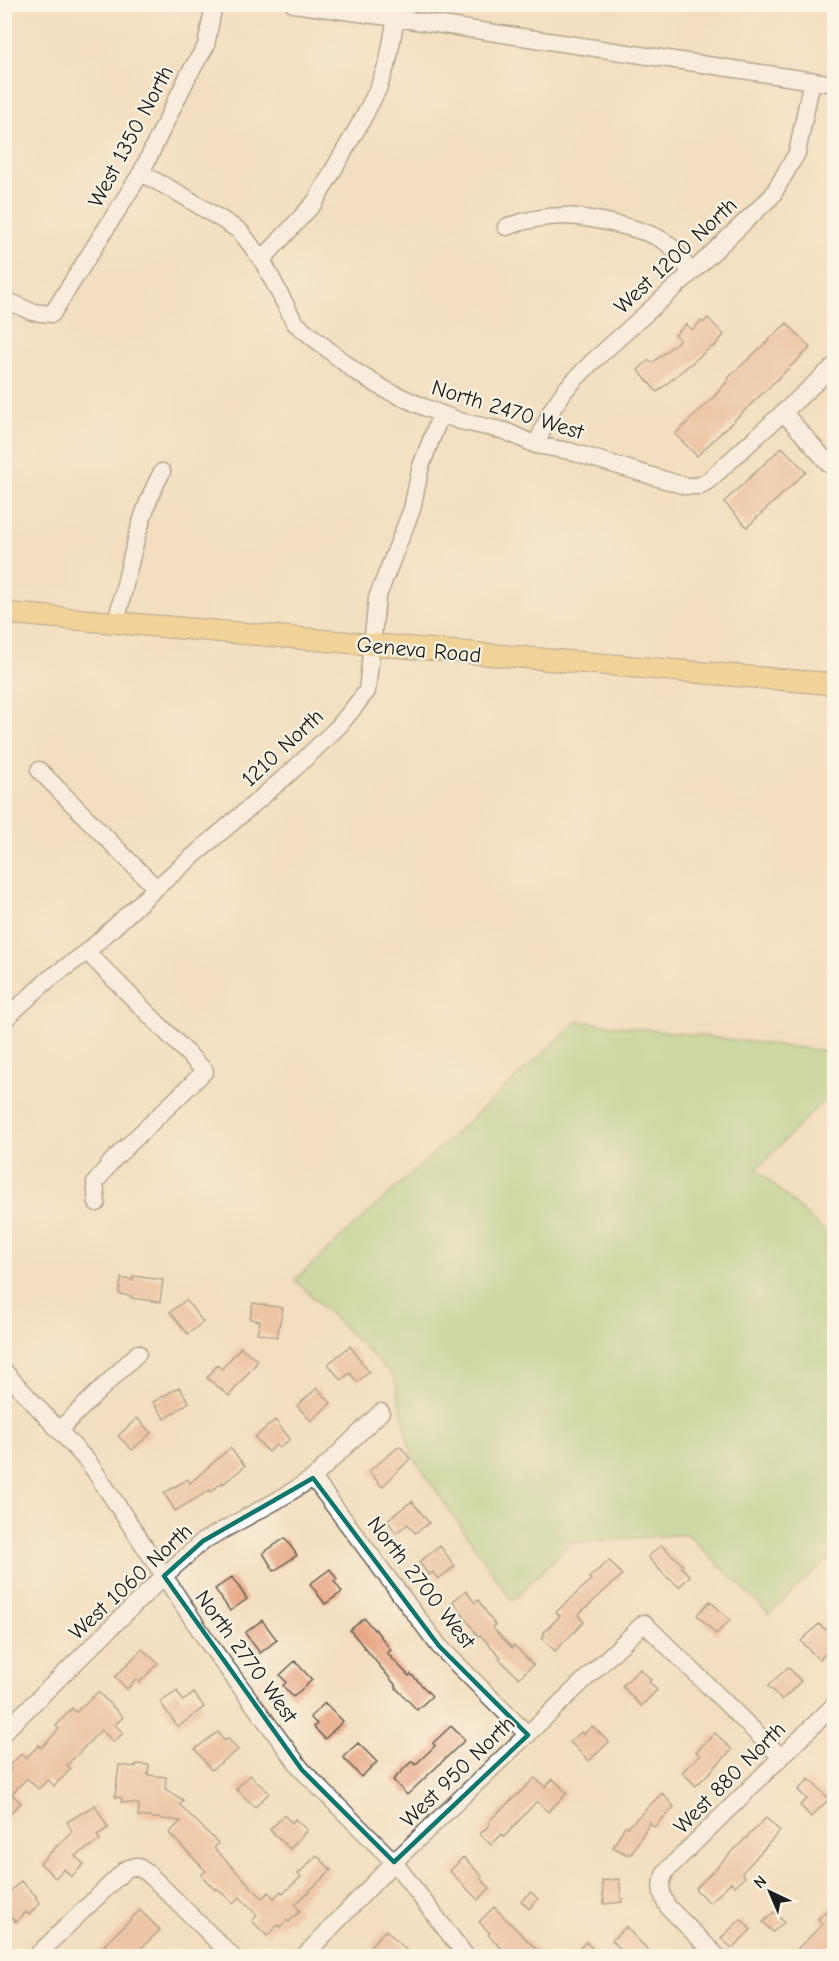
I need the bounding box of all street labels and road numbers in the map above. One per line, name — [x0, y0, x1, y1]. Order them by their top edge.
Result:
street label: West 1350 North — [83, 61, 179, 212]
street label: West 1200 North — [609, 192, 743, 319]
street label: North 2470 West — [429, 374, 587, 446]
street label: Geneva Road — [356, 632, 482, 668]
street label: 1210 North — [236, 703, 329, 792]
street label: North 2700 West — [362, 1511, 481, 1654]
street label: West 1060 North — [64, 1518, 198, 1645]
street label: North 2770 West — [189, 1585, 303, 1728]
street label: West 950 North — [395, 1711, 520, 1833]
street label: West 880 North — [668, 1716, 791, 1839]

